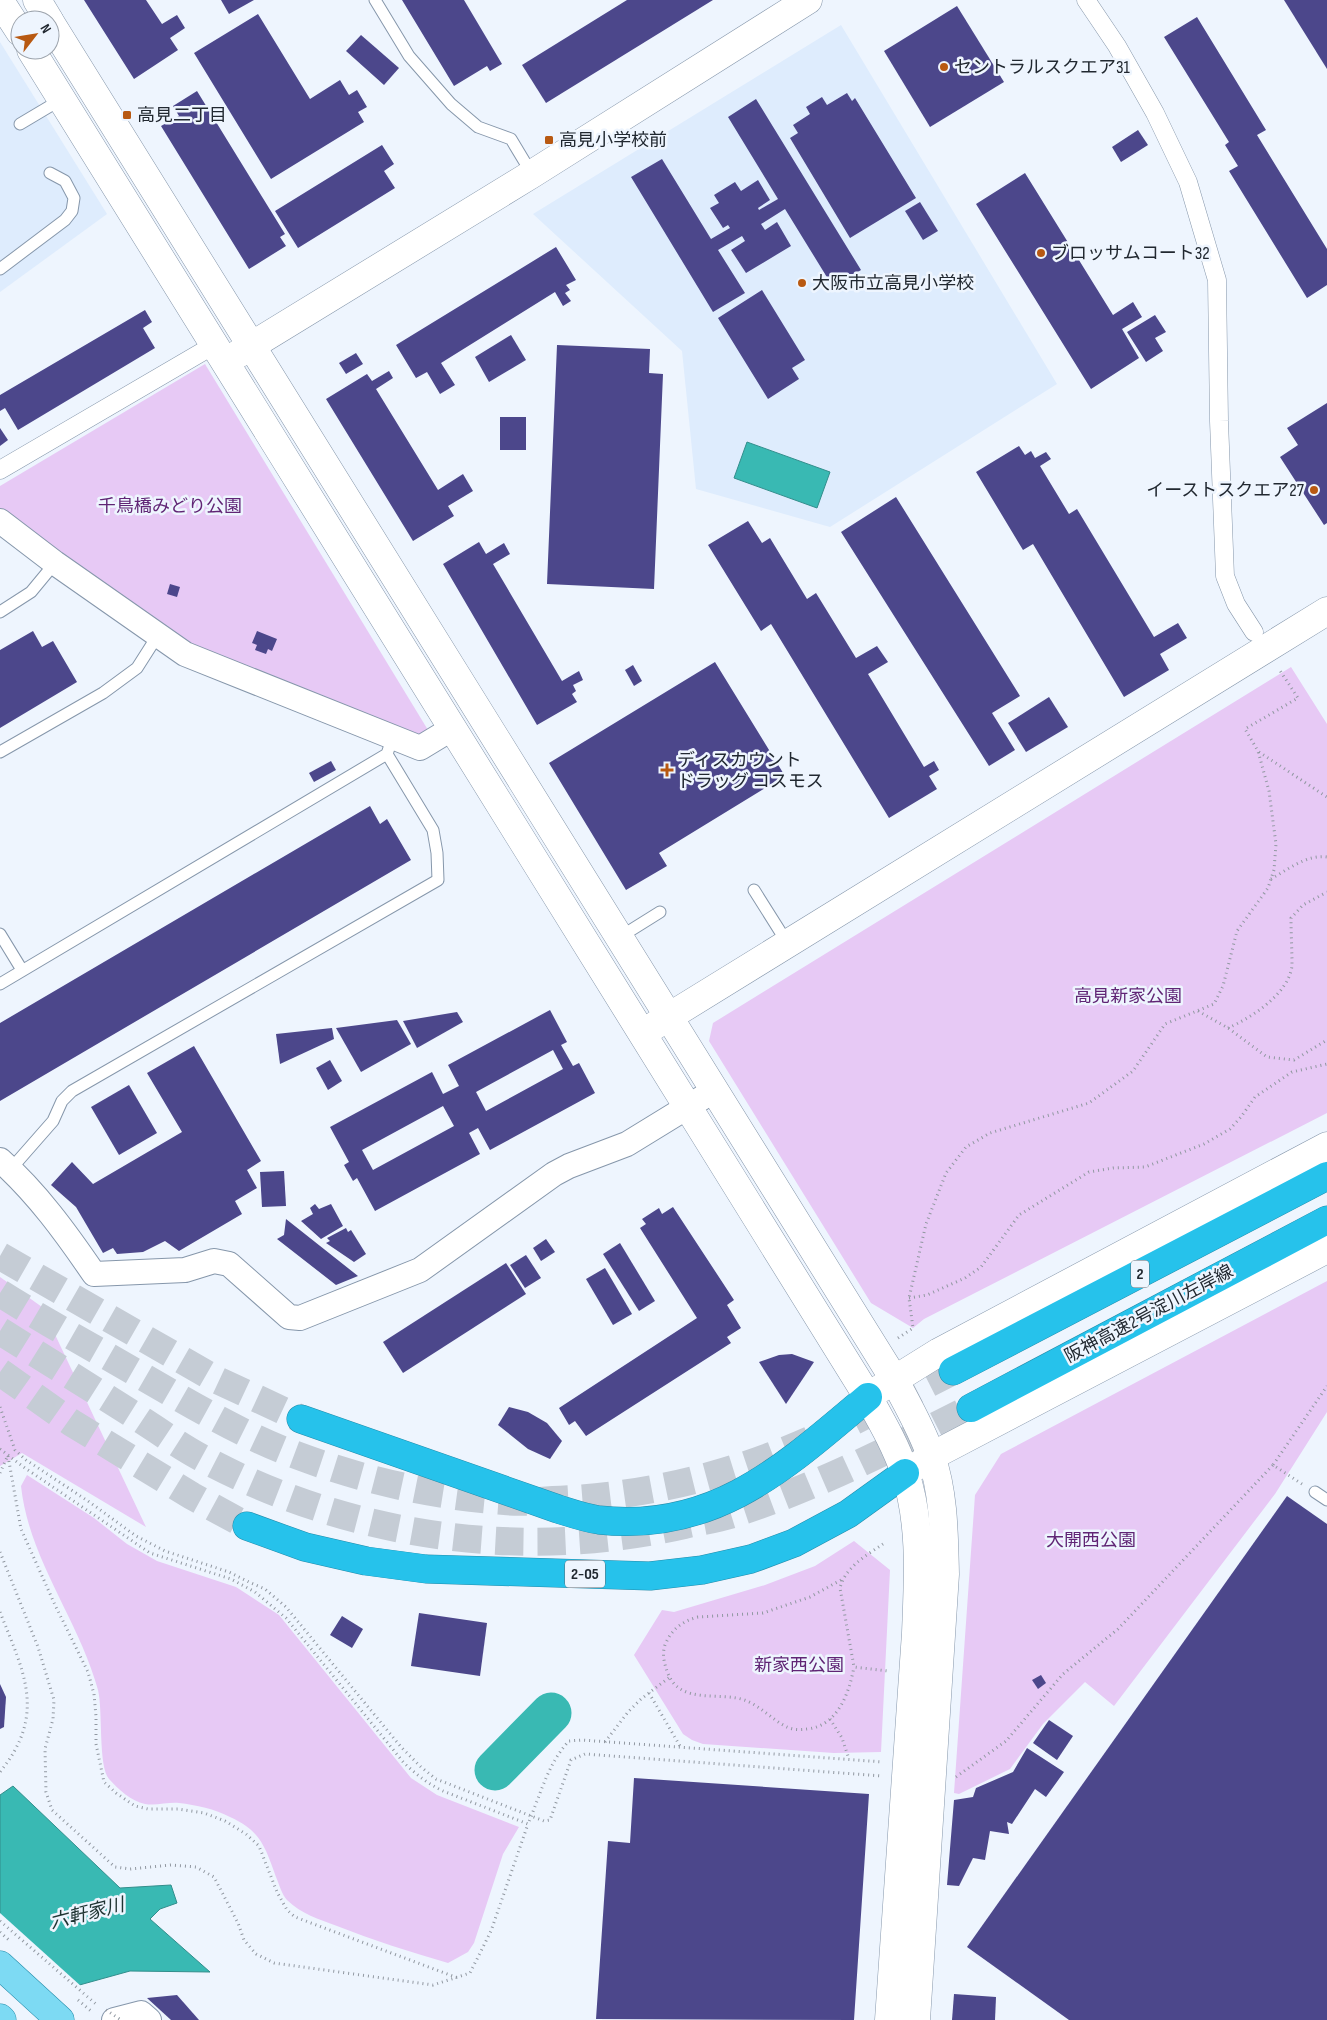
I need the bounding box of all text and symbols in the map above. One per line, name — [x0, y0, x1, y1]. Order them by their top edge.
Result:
north arrow — [10, 10, 60, 60]
text: N — [37, 21, 55, 36]
place label: セントラルスクエア31 — [954, 57, 1131, 78]
marker: セントラルスクエア31 — [938, 61, 950, 73]
place label: 高見二丁目 — [137, 105, 227, 126]
marker: 高見二丁目 — [121, 109, 133, 121]
place label: 高見小学校前 — [559, 130, 667, 151]
marker: 高見小学校前 — [543, 134, 555, 146]
place label: ブロッサムコート32 — [1051, 243, 1210, 264]
marker: ブロッサムコート32 — [1035, 247, 1047, 259]
place label: 大阪市立高見小学校 — [812, 273, 974, 294]
marker: 大阪市立高見小学校 — [796, 277, 808, 289]
place label: イーストスクエア27 — [1146, 480, 1305, 501]
marker: イーストスクエア27 — [1308, 484, 1320, 496]
park label: 千鳥橋みどり公園 — [98, 496, 242, 517]
place label: ディスカウント ドラッグ コスモス — [677, 750, 824, 792]
marker: ディスカウント ドラッグ コスモス — [661, 764, 673, 776]
park label: 高見新家公園 — [1074, 986, 1182, 1007]
road number: 2 — [1131, 1260, 1149, 1288]
street label: 阪神高速2号淀川左岸線 — [1061, 1261, 1237, 1367]
park label: 大開西公園 — [1046, 1530, 1136, 1551]
road number: 2-05 — [565, 1560, 605, 1588]
park label: 新家西公園 — [754, 1655, 844, 1676]
water label: 六軒家川 — [47, 1893, 129, 1934]

